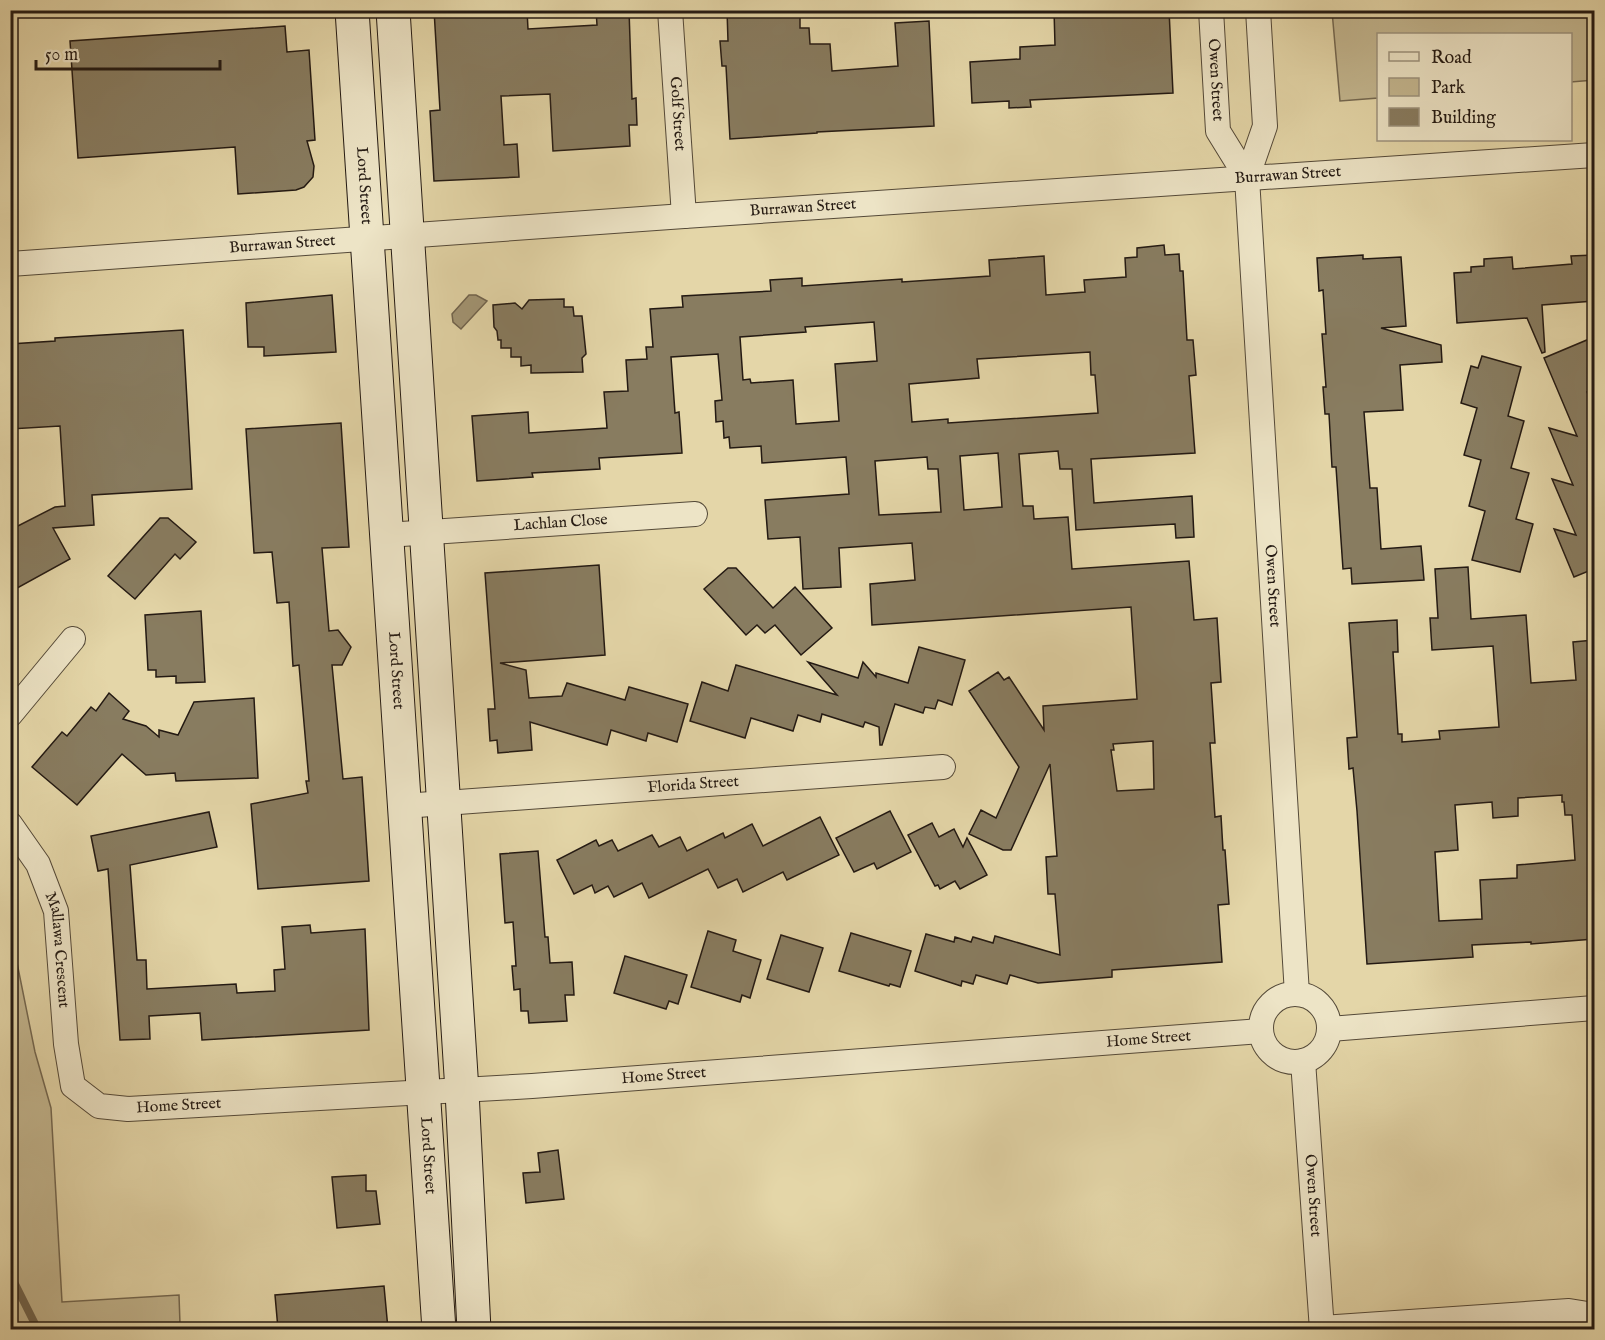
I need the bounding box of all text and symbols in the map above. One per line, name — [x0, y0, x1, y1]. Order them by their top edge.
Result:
scale bar — [36, 33, 220, 71]
legend — [1377, 33, 1572, 141]
street label: Owen Street — [1203, 38, 1227, 122]
text: 50 m — [45, 44, 78, 67]
text: Road — [1431, 47, 1472, 70]
street label: Golf Street — [665, 76, 690, 152]
text: Park — [1431, 77, 1466, 100]
text: Building — [1431, 107, 1496, 130]
street label: Lord Street — [351, 146, 376, 226]
street label: Burrawan Street — [1234, 162, 1342, 189]
street label: Burrawan Street — [749, 194, 857, 222]
street label: Burrawan Street — [228, 231, 337, 258]
street label: Lachlan Close — [513, 510, 608, 536]
street label: Owen Street — [1259, 544, 1285, 628]
street label: Lord Street — [383, 631, 408, 711]
street label: Florida Street — [647, 772, 740, 798]
street label: Mallawa Crescent — [40, 889, 73, 1009]
street label: Home Street — [1105, 1026, 1192, 1053]
street label: Home Street — [621, 1063, 708, 1089]
street label: Home Street — [136, 1094, 222, 1119]
street label: Lord Street — [415, 1116, 440, 1195]
street label: Owen Street — [1300, 1154, 1325, 1238]

